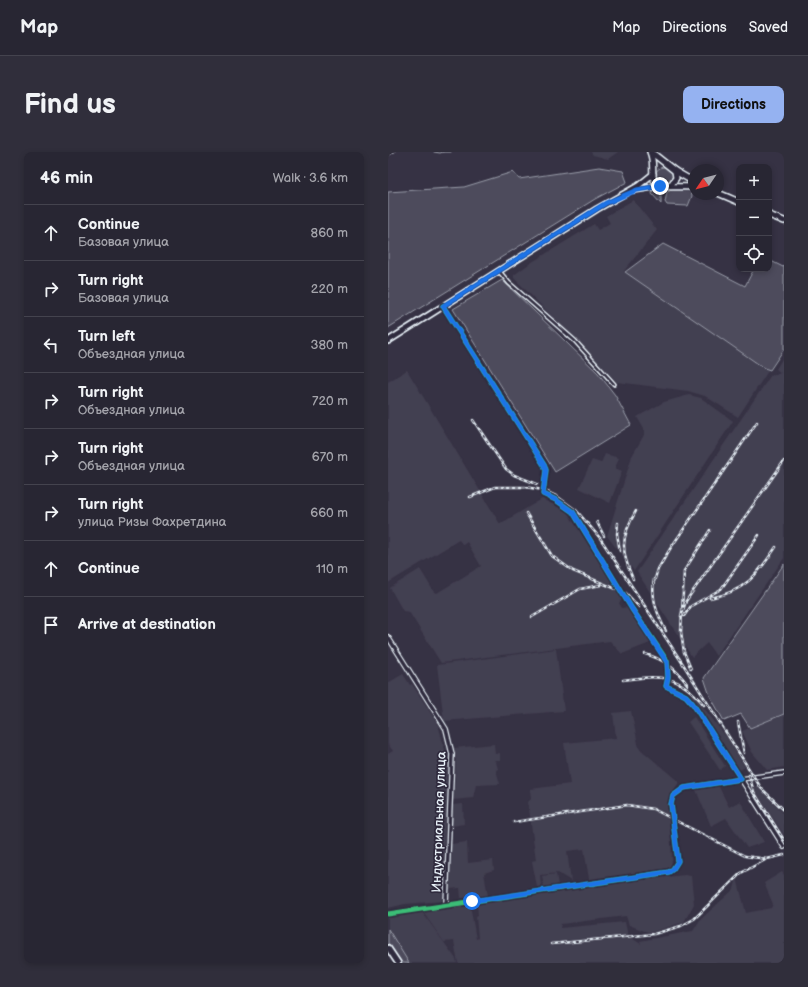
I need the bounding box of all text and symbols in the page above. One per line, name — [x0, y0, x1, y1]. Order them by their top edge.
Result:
text: Map — [20, 16, 58, 39]
text: Map — [612, 19, 640, 36]
text: Directions — [662, 19, 727, 36]
text: Saved — [749, 19, 788, 36]
button: Directions — [683, 86, 784, 123]
text: Find us — [24, 88, 116, 121]
north arrow — [688, 164, 724, 200]
map controls — [736, 164, 772, 272]
button: + — [736, 164, 772, 200]
text: 46 min — [40, 168, 93, 188]
text: Walk · 3.6 km — [273, 170, 348, 186]
route end — [651, 177, 669, 195]
button: − — [736, 200, 772, 236]
text: Continue — [78, 215, 140, 234]
icon: ahead — [40, 222, 62, 244]
text: 860 m — [311, 225, 348, 241]
text: Базовая улица — [78, 234, 169, 250]
button: locate — [736, 236, 772, 272]
text: Turn right — [78, 271, 143, 290]
icon: right — [40, 278, 62, 300]
text: 220 m — [311, 281, 348, 297]
text: Базовая улица — [78, 290, 169, 306]
text: Turn left — [78, 327, 135, 346]
icon: left — [40, 334, 62, 356]
text: 380 m — [311, 337, 348, 353]
text: Объездная улица — [78, 346, 185, 362]
text: Turn right — [78, 383, 143, 402]
icon: right — [40, 390, 62, 412]
text: 720 m — [312, 393, 348, 409]
text: Объездная улица — [78, 402, 185, 418]
text: Turn right — [78, 439, 143, 458]
icon: right — [40, 446, 62, 468]
text: 670 m — [312, 449, 348, 465]
text: Объездная улица — [78, 458, 185, 474]
text: Turn right — [78, 495, 143, 514]
icon: right — [40, 502, 62, 524]
text: 660 m — [310, 505, 348, 521]
text: улица Ризы Фахретдина — [78, 514, 227, 530]
icon: ahead — [40, 558, 62, 580]
text: Continue — [78, 559, 140, 578]
text: 110 m — [316, 561, 348, 577]
icon: arrive — [40, 614, 62, 636]
text: Arrive at destination — [78, 615, 216, 634]
street label: Индустриальная улица — [429, 751, 449, 893]
route start — [463, 892, 481, 910]

